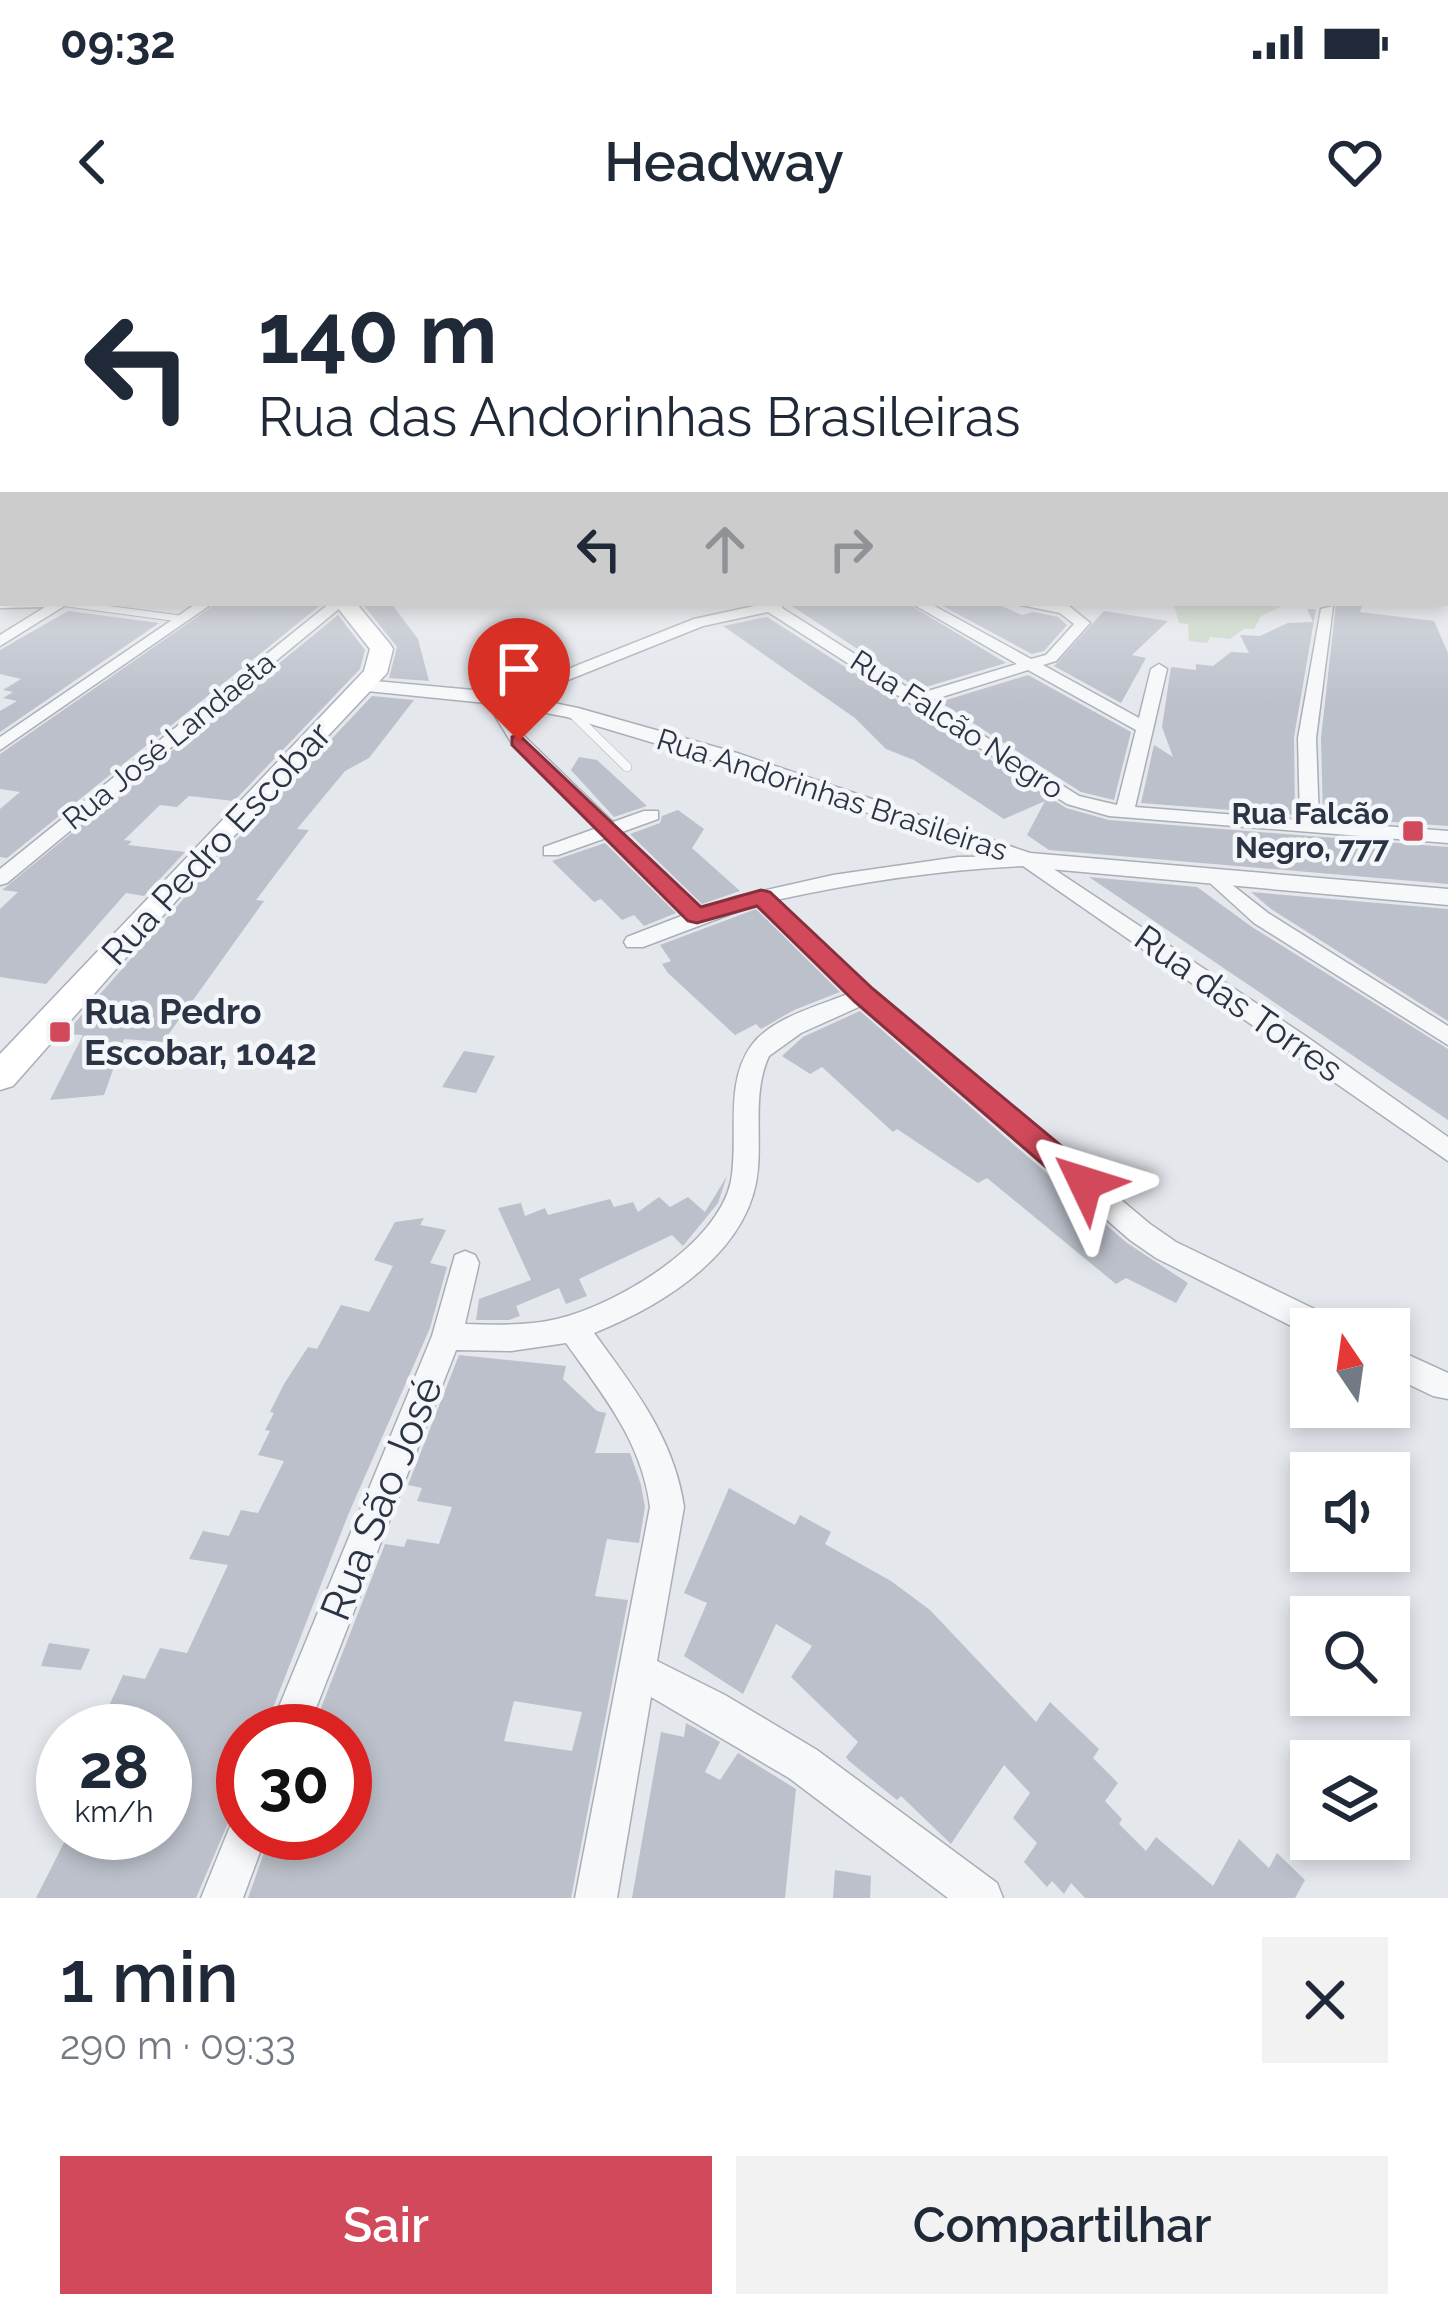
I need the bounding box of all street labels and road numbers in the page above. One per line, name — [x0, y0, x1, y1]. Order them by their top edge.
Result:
street label: Rua Falcão Negro — [844, 643, 1070, 806]
street label: Rua José Landaeta — [56, 644, 282, 837]
street label: Rua Pedro Escobar — [93, 713, 339, 973]
street label: Rua Andorinhas Brasileiras — [652, 721, 1012, 868]
street label: Rua das Torres — [1127, 916, 1351, 1090]
street label: Rua São José — [310, 1369, 453, 1627]

